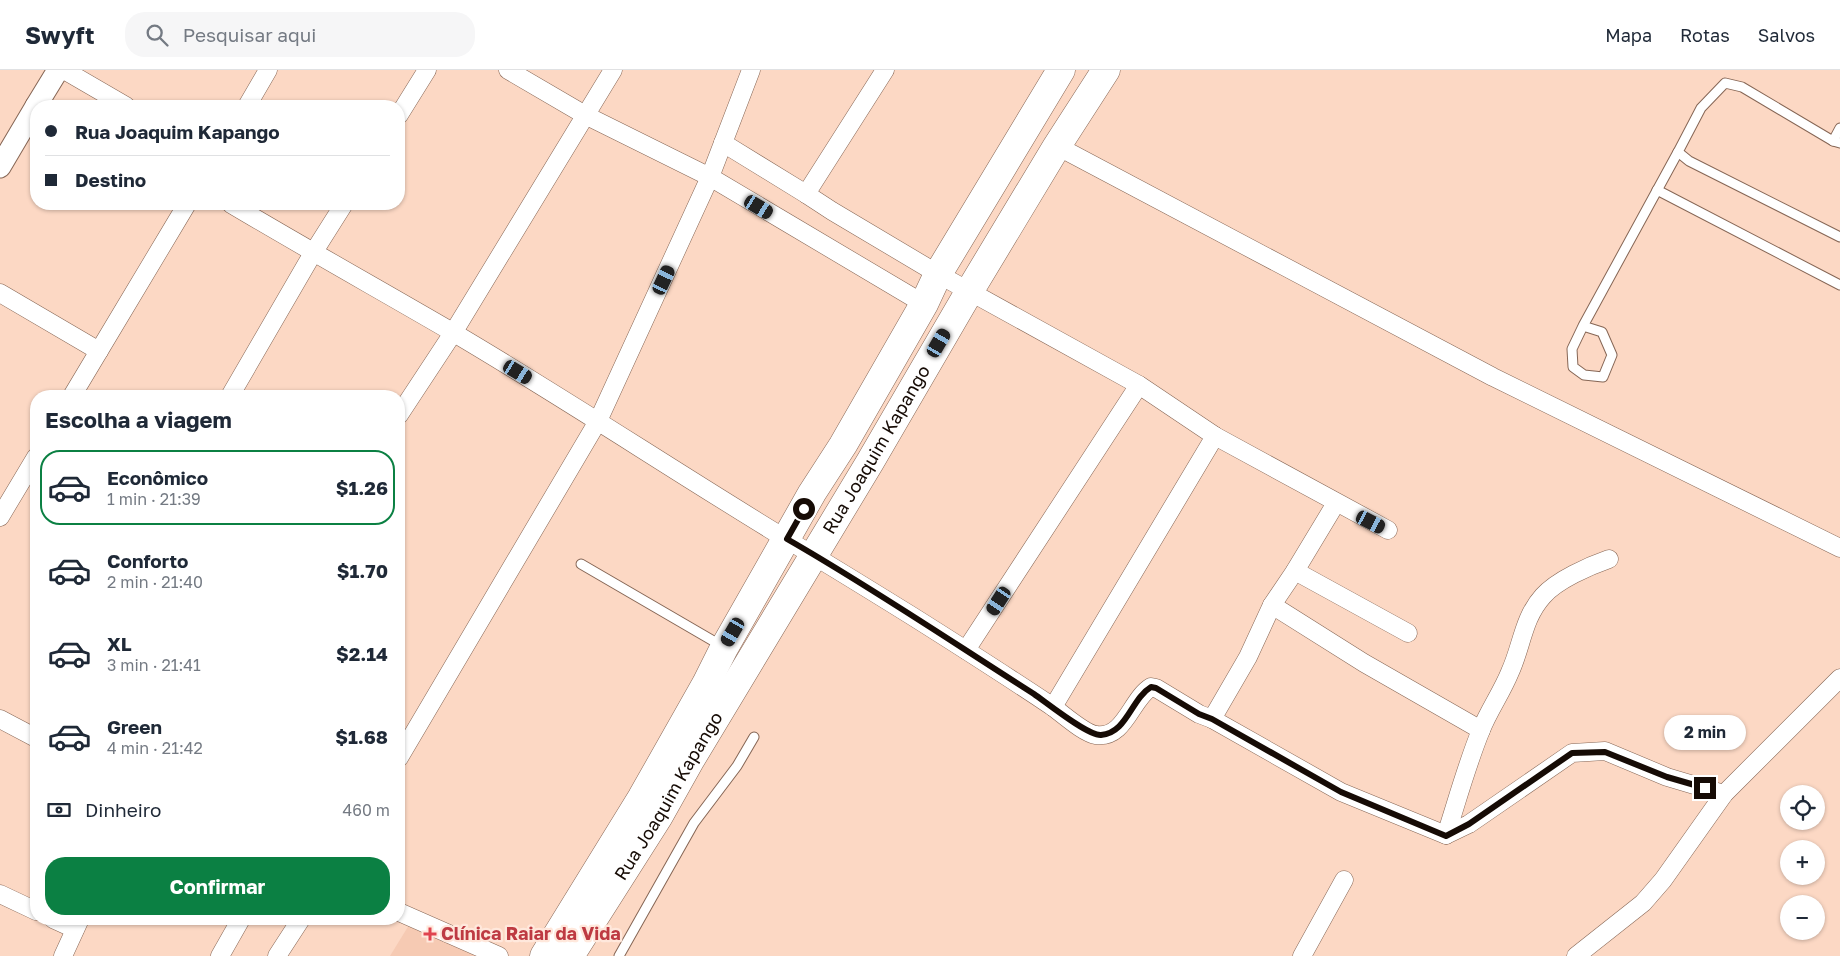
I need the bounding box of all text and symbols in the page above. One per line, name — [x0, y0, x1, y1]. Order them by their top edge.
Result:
search box — [125, 12, 475, 57]
text: Swyft — [25, 20, 95, 49]
icon: search — [143, 21, 171, 49]
text: Pesquisar aqui — [183, 23, 316, 46]
text: Mapa — [1605, 24, 1652, 46]
text: Rotas — [1680, 24, 1730, 46]
text: Salvos — [1758, 24, 1815, 46]
text: Rua Joaquim Kapango — [75, 120, 280, 143]
text: Destino — [75, 168, 146, 191]
car — [742, 193, 775, 221]
car — [650, 263, 677, 297]
car — [925, 326, 952, 360]
car — [501, 358, 534, 386]
street label: Rua Joaquim Kapango — [817, 361, 934, 538]
text: Escolha a viagem — [45, 406, 232, 433]
icon: car — [47, 465, 92, 510]
text: Econômico — [107, 466, 208, 489]
text: $1.26 — [336, 476, 388, 499]
text: 1 min · 21:39 — [107, 489, 201, 509]
route start — [793, 498, 815, 520]
car — [1354, 509, 1387, 535]
icon: car — [47, 548, 92, 593]
text: Conforto — [107, 549, 188, 572]
text: $1.70 — [337, 559, 388, 582]
text: 2 min · 21:40 — [107, 572, 203, 592]
car — [984, 584, 1013, 618]
car — [719, 615, 746, 649]
icon: car — [47, 631, 92, 676]
text: XL — [107, 632, 132, 655]
text: $2.14 — [336, 642, 388, 665]
text: 3 min · 21:41 — [107, 655, 201, 675]
street label: Rua Joaquim Kapango — [609, 708, 727, 884]
icon: car — [47, 714, 92, 759]
text: Green — [107, 715, 162, 738]
callout: 2 min — [1664, 716, 1746, 750]
text: 2 min — [1684, 722, 1726, 742]
text: $1.68 — [335, 725, 388, 748]
text: 4 min · 21:42 — [107, 738, 203, 758]
route end — [1694, 777, 1716, 799]
map controls — [1780, 785, 1825, 940]
button: locate — [1780, 785, 1825, 830]
icon: cash — [45, 796, 73, 824]
text: Dinheiro — [85, 798, 162, 821]
text: 460 m — [342, 800, 390, 820]
button: + — [1780, 840, 1825, 885]
button: Confirmar — [45, 857, 390, 915]
button: − — [1780, 895, 1825, 940]
place label: Clínica Raiar da Vida — [441, 922, 621, 944]
marker: Clínica Raiar da Vida — [423, 927, 437, 941]

